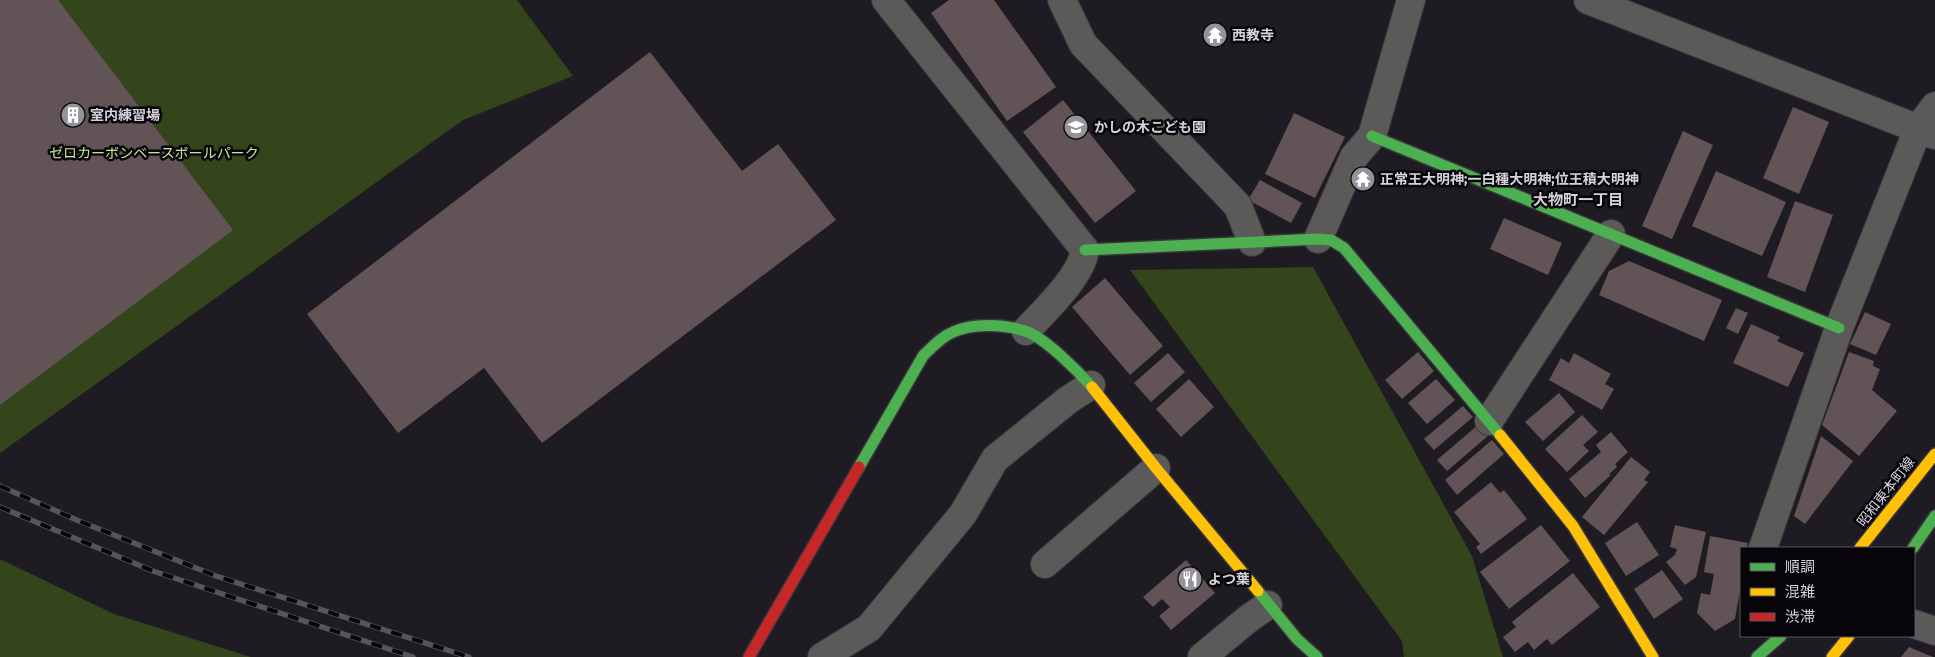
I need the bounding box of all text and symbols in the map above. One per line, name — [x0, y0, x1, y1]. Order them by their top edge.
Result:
temple icon: 西教寺 — [1202, 22, 1228, 48]
place label: 西教寺 — [1232, 27, 1274, 44]
building icon: 室内練習場 — [60, 102, 86, 128]
place label: 室内練習場 — [90, 107, 160, 124]
school or university icon: かしの木こども園 — [1063, 114, 1089, 140]
place label: かしの木こども園 — [1094, 119, 1206, 136]
park label: ゼロカーボンベースボールパーク — [49, 145, 259, 162]
temple icon: 正常王大明神;一白種大明神;位王積大明神 — [1350, 166, 1376, 192]
place label: 正常王大明神;一白種大明神;位王積大明神 — [1380, 171, 1639, 188]
district label: 大物町一丁目 — [1533, 191, 1623, 209]
street label: 昭和東本町線 — [1853, 454, 1919, 530]
legend — [1740, 547, 1915, 637]
text: 順調 — [1785, 558, 1815, 576]
restaurant icon: よつ葉 — [1177, 566, 1203, 592]
place label: よつ葉 — [1208, 571, 1250, 588]
text: 混雑 — [1785, 583, 1815, 601]
text: 渋滞 — [1785, 608, 1815, 626]

